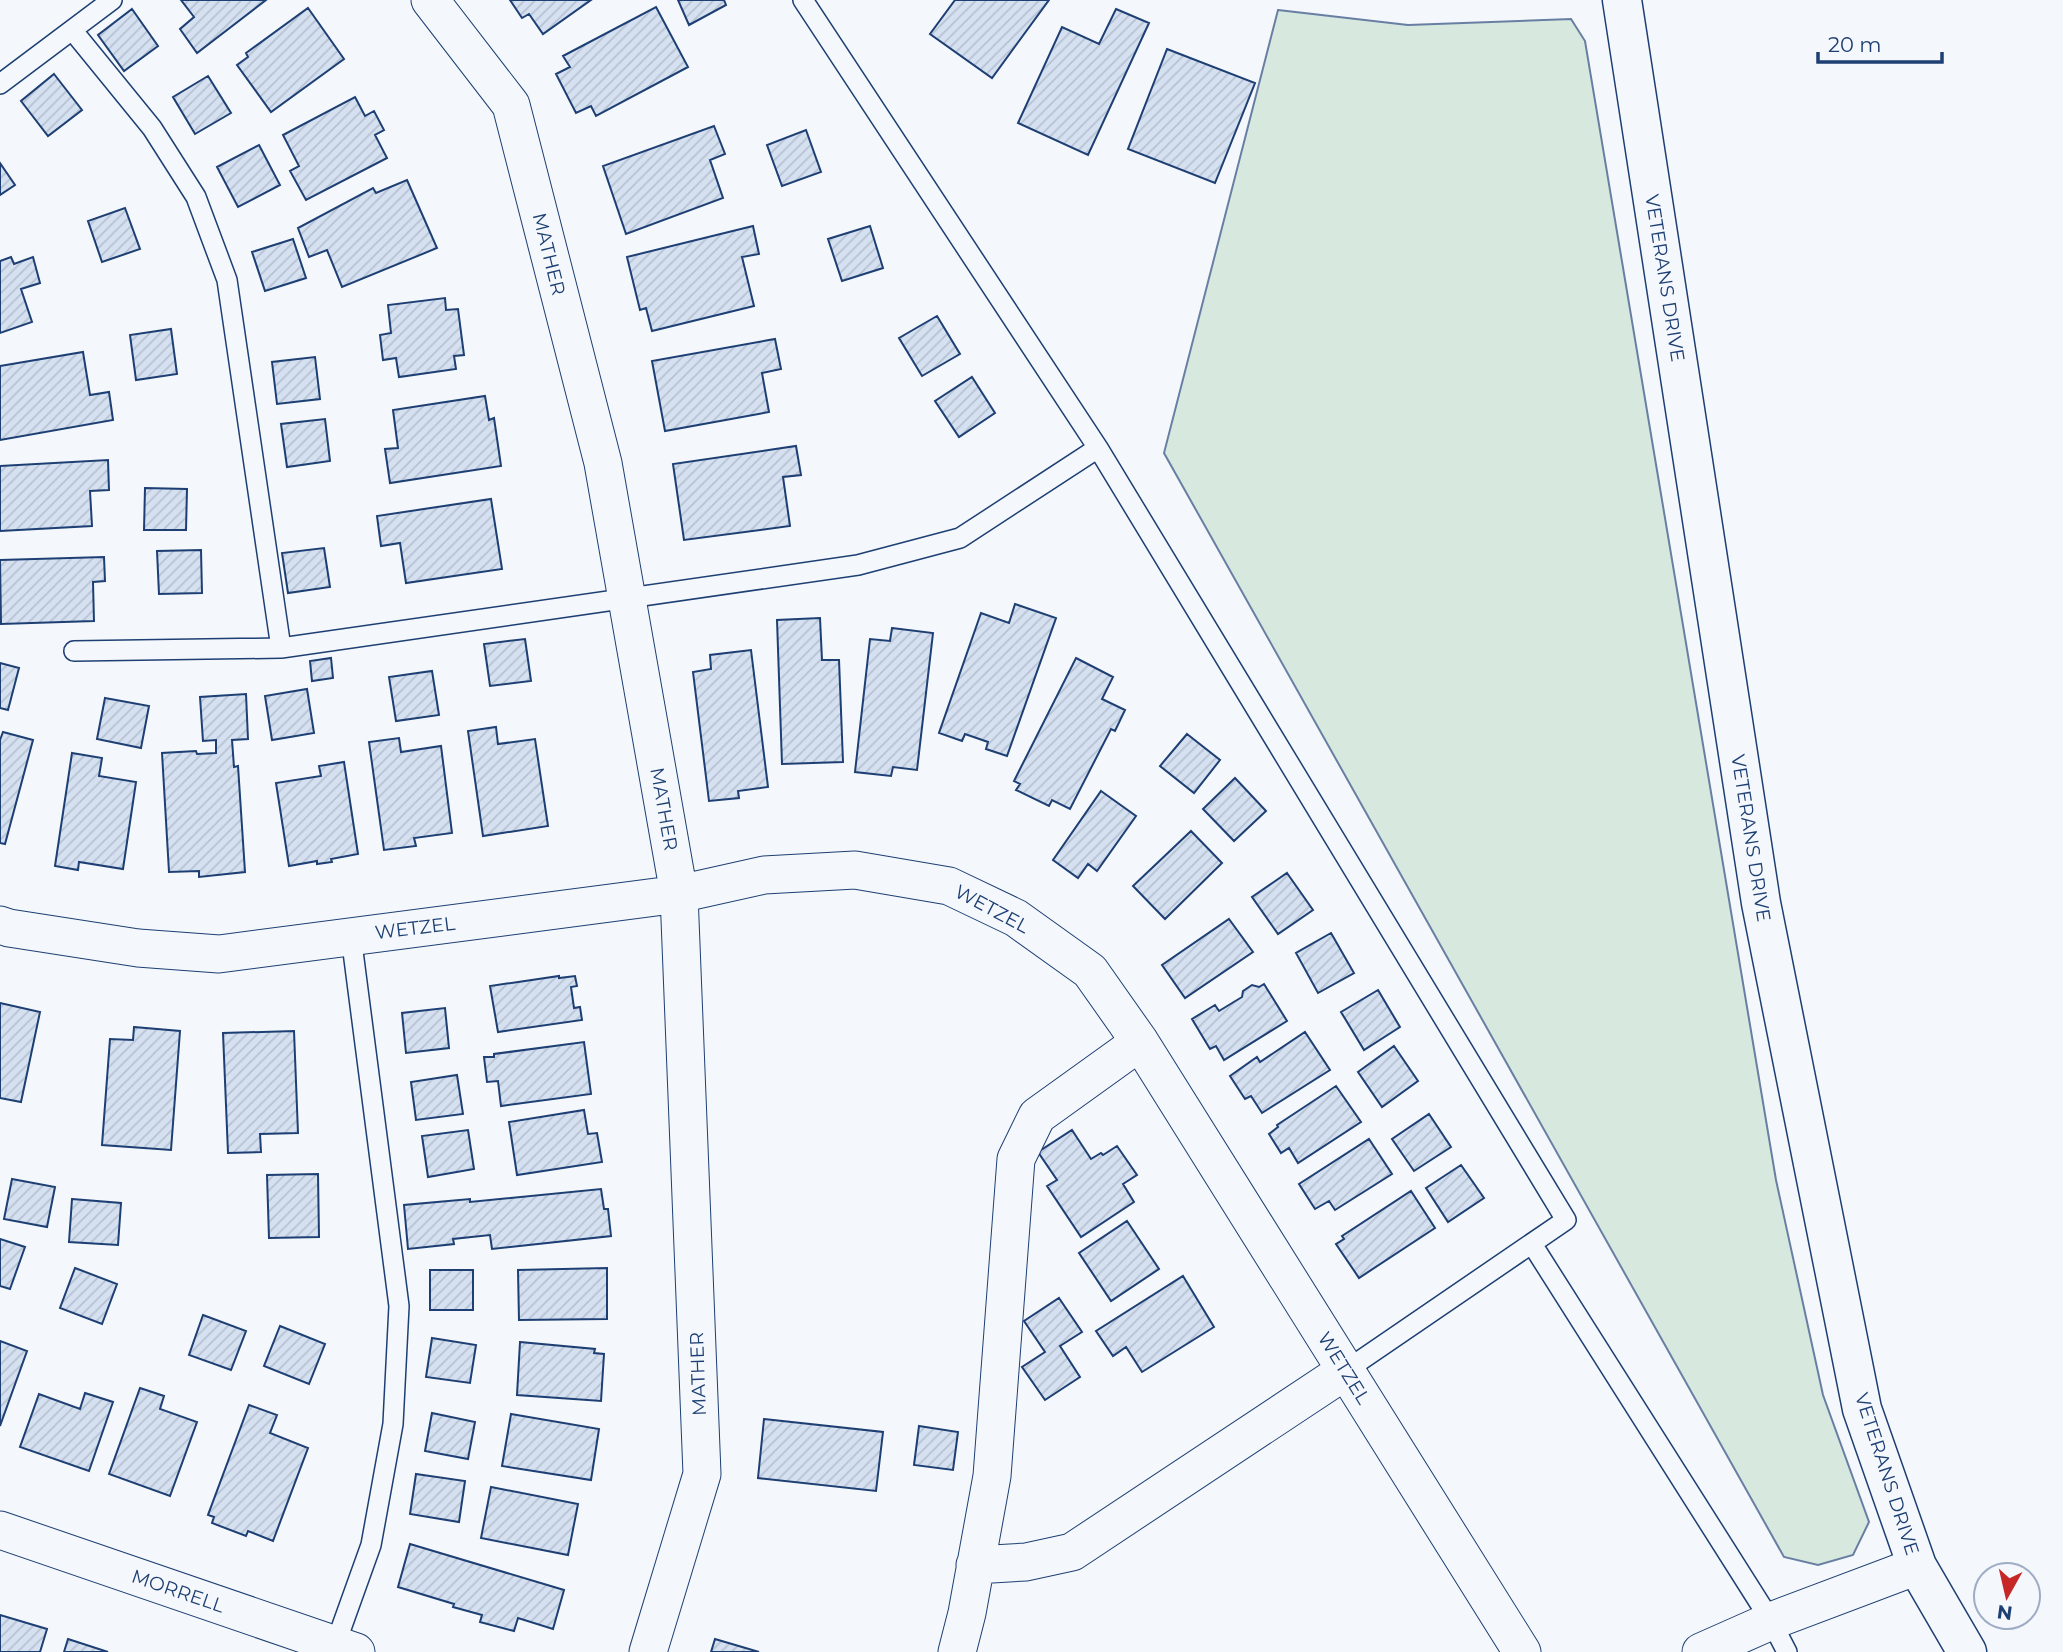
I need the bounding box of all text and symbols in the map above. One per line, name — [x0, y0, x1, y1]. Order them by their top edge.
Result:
scale bar — [1818, 21, 1942, 65]
text: 20 m — [1828, 32, 1882, 57]
street label: VETERANS DRIVE — [1640, 193, 1690, 363]
street label: MATHER — [528, 211, 570, 297]
street label: VETERANS DRIVE — [1726, 753, 1776, 923]
street label: MATHER — [645, 766, 683, 852]
street label: WETZEL — [951, 880, 1034, 938]
street label: WETZEL — [374, 912, 457, 944]
street label: WETZEL — [1313, 1328, 1376, 1409]
street label: MATHER — [685, 1332, 711, 1416]
street label: VETERANS DRIVE — [1850, 1390, 1924, 1558]
north arrow — [1972, 1561, 2042, 1631]
street label: MORRELL — [129, 1564, 228, 1618]
text: N — [1995, 1600, 2014, 1625]

